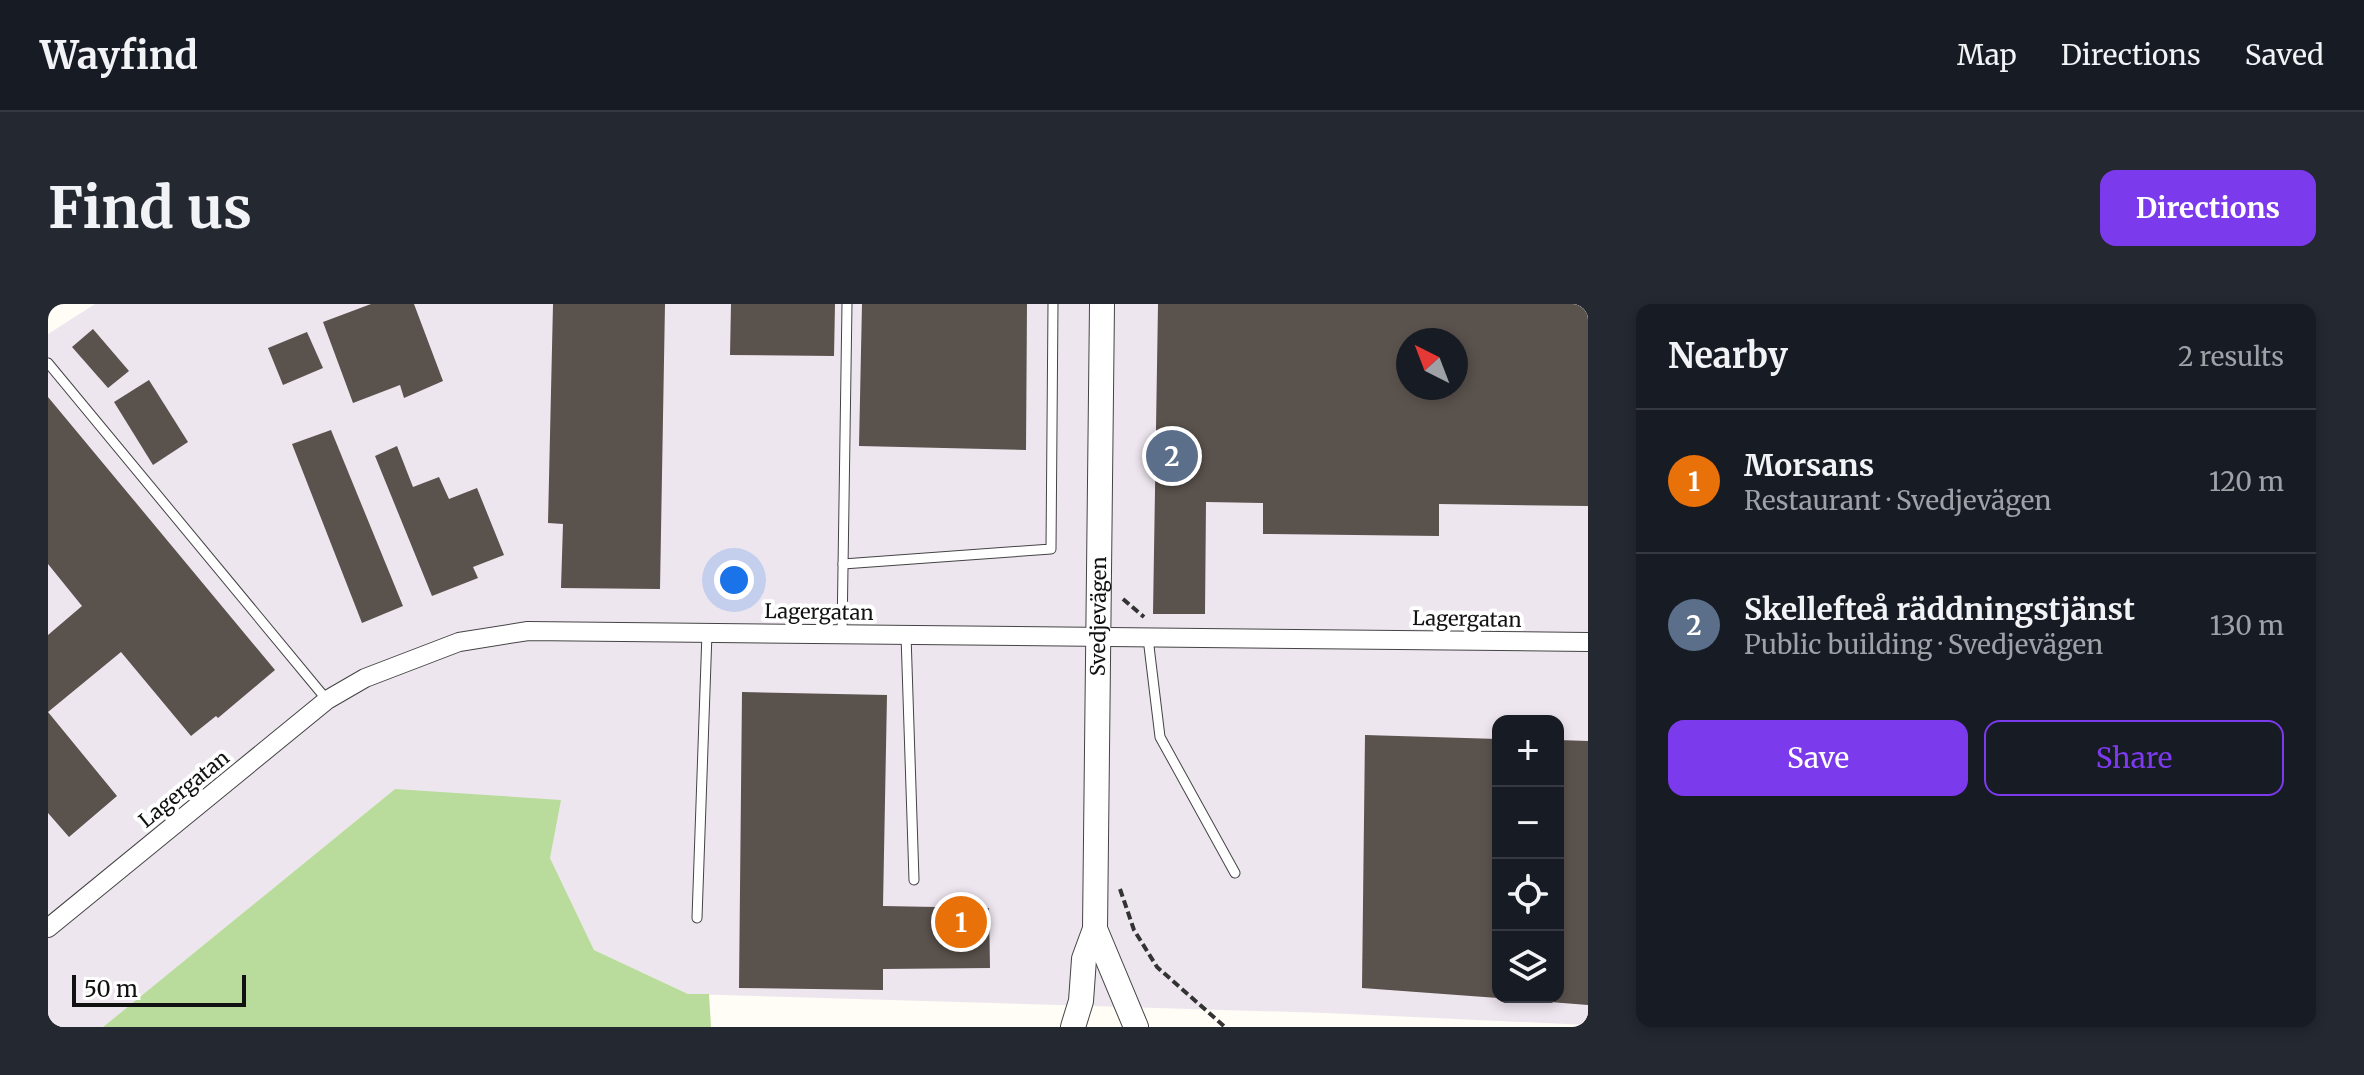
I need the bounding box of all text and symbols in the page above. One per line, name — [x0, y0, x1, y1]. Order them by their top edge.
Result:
text: Wayfind — [40, 32, 198, 79]
text: Map — [1957, 37, 2017, 73]
text: Directions — [2061, 37, 2201, 73]
text: Saved — [2245, 37, 2324, 73]
button: Directions — [2100, 170, 2316, 246]
text: Find us — [48, 173, 252, 243]
north arrow — [1396, 328, 1468, 400]
text: Nearby — [1668, 335, 1788, 377]
text: 2 results — [2178, 340, 2284, 373]
pin: 2 — [1146, 426, 1198, 486]
text: Morsans — [1744, 446, 1874, 484]
text: 1 — [1688, 465, 1700, 498]
text: 120 m — [2209, 465, 2284, 498]
text: Restaurant · Svedjevägen — [1744, 484, 2052, 517]
street label: Svedjevägen — [1085, 556, 1111, 676]
your location — [714, 560, 754, 600]
text: Skellefteå räddningstjänst — [1744, 590, 2135, 628]
street label: Lagergatan — [764, 598, 874, 625]
street label: Lagergatan — [1412, 605, 1522, 632]
text: 2 — [1686, 609, 1702, 642]
text: 130 m — [2210, 609, 2284, 642]
text: Public building · Svedjevägen — [1744, 628, 2103, 661]
map controls — [1492, 715, 1564, 1003]
button: + — [1492, 715, 1564, 787]
button: Save — [1668, 720, 1968, 796]
button: Share — [1984, 720, 2284, 796]
street label: Lagergatan — [133, 745, 234, 833]
button: − — [1492, 787, 1564, 859]
button: locate — [1492, 859, 1564, 931]
pin: 1 — [935, 892, 987, 952]
button: layers — [1492, 931, 1564, 1003]
scale bar — [72, 971, 246, 1007]
text: 50 m — [84, 975, 138, 1003]

